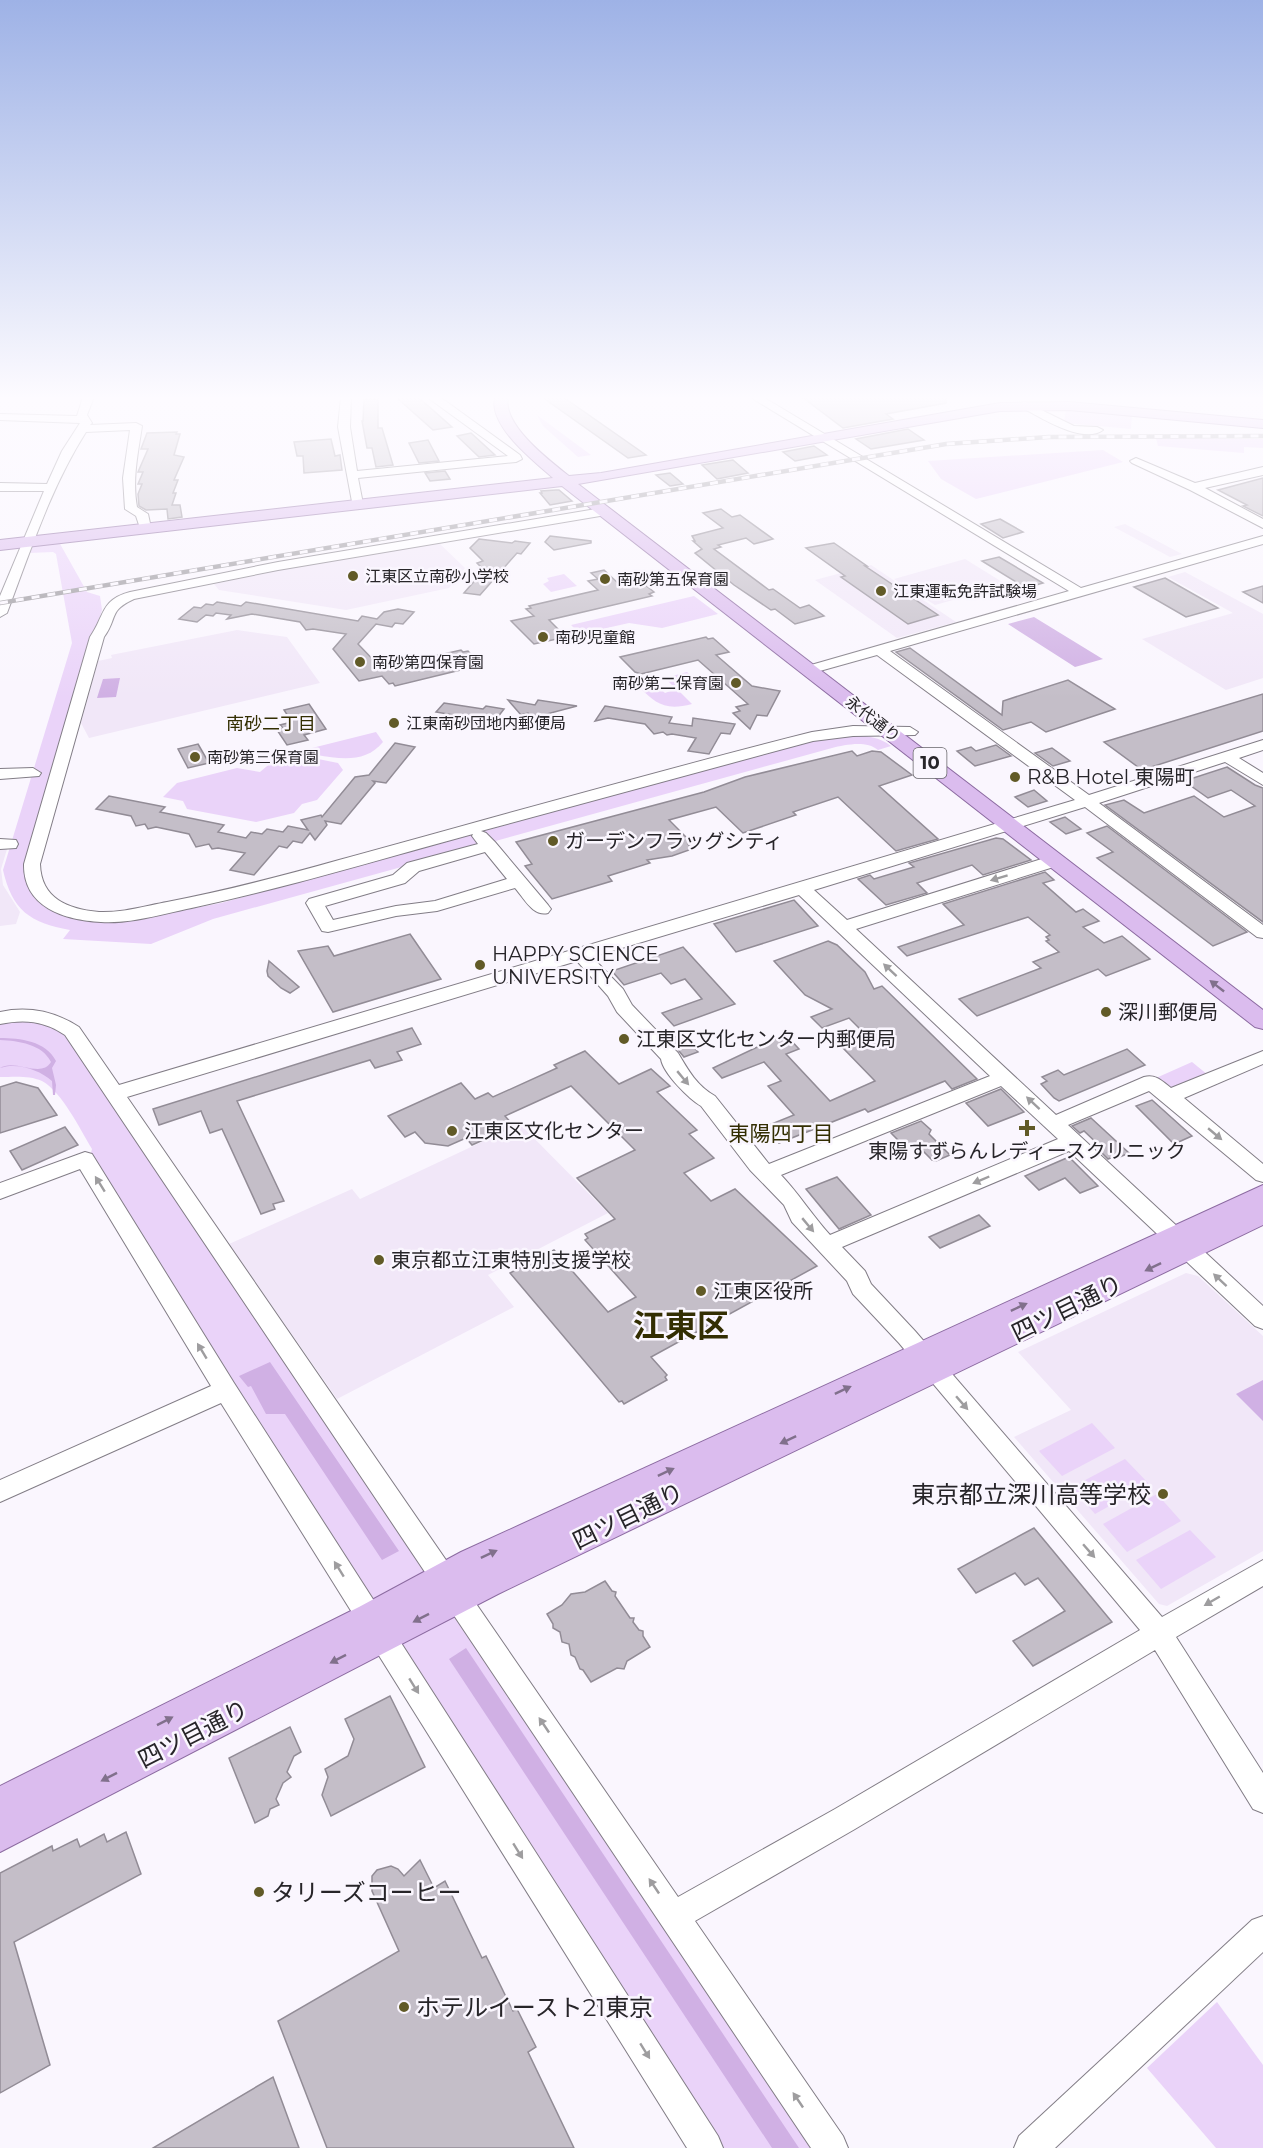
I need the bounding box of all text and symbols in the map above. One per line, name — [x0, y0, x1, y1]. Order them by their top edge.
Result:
place label: 江東区立南砂小学校 — [365, 567, 509, 586]
marker: 江東区立南砂小学校 — [346, 569, 360, 583]
place label: 南砂第五保育園 — [617, 570, 729, 589]
marker: 南砂第五保育園 — [598, 572, 612, 586]
place label: 江東運転免許試験場 — [893, 582, 1037, 601]
marker: 江東運転免許試験場 — [874, 584, 888, 598]
place label: 南砂児童館 — [555, 628, 635, 647]
marker: 南砂児童館 — [536, 630, 550, 644]
place label: 南砂第四保育園 — [372, 653, 484, 672]
marker: 南砂第四保育園 — [353, 655, 367, 669]
place label: 南砂第二保育園 — [612, 674, 724, 693]
marker: 南砂第二保育園 — [729, 676, 743, 690]
street label: 永代通り — [842, 692, 904, 746]
district label: 南砂二丁目 — [226, 713, 316, 735]
place label: 江東南砂団地内郵便局 — [406, 714, 566, 733]
marker: 江東南砂団地内郵便局 — [387, 716, 401, 730]
place label: 南砂第三保育園 — [207, 748, 319, 767]
road number: 10 — [914, 748, 946, 778]
marker: 南砂第三保育園 — [188, 750, 202, 764]
place label: R&B Hotel 東陽町 — [1027, 765, 1194, 789]
marker: R&B Hotel 東陽町 — [1008, 770, 1022, 784]
place label: ガーデンフラッグシティ — [565, 829, 783, 853]
marker: ガーデンフラッグシティ — [546, 834, 560, 848]
one-way arrow — [990, 874, 1008, 883]
place label: HAPPY SCIENCE UNIVERSITY — [492, 942, 659, 989]
marker: HAPPY SCIENCE UNIVERSITY — [473, 958, 487, 972]
one-way arrow — [883, 964, 898, 977]
one-way arrow — [1209, 980, 1225, 992]
place label: 深川郵便局 — [1118, 1000, 1218, 1024]
marker: 深川郵便局 — [1099, 1005, 1113, 1019]
place label: 江東区文化センター内郵便局 — [636, 1027, 896, 1051]
marker: 江東区文化センター内郵便局 — [617, 1032, 631, 1046]
one-way arrow — [677, 1070, 690, 1086]
one-way arrow — [1026, 1097, 1041, 1110]
place label: 江東区文化センター — [464, 1119, 644, 1143]
marker: 東陽すずらんレディースクリニック — [1018, 1119, 1036, 1137]
district label: 東陽四丁目 — [729, 1121, 834, 1146]
marker: 江東区文化センター — [445, 1124, 459, 1138]
one-way arrow — [1207, 1127, 1222, 1140]
place label: 東陽すずらんレディースクリニック — [868, 1139, 1186, 1163]
one-way arrow — [971, 1175, 989, 1185]
one-way arrow — [95, 1176, 106, 1192]
one-way arrow — [801, 1217, 814, 1232]
place label: 東京都立江東特別支援学校 — [391, 1248, 631, 1272]
marker: 東京都立江東特別支援学校 — [372, 1253, 386, 1267]
one-way arrow — [1145, 1262, 1162, 1271]
street label: 四ツ目通り — [1007, 1269, 1127, 1347]
one-way arrow — [1213, 1273, 1228, 1287]
place label: 江東区役所 — [713, 1279, 813, 1303]
marker: 江東区役所 — [694, 1284, 708, 1298]
one-way arrow — [1011, 1303, 1028, 1312]
district label: 江東区 — [633, 1306, 729, 1345]
one-way arrow — [196, 1343, 207, 1359]
one-way arrow — [834, 1385, 851, 1394]
one-way arrow — [955, 1395, 968, 1410]
one-way arrow — [779, 1436, 796, 1445]
one-way arrow — [657, 1468, 674, 1477]
street label: 四ツ目通り — [568, 1477, 688, 1555]
place label: 東京都立深川高等学校 — [911, 1480, 1151, 1509]
marker: 東京都立深川高等学校 — [1156, 1487, 1170, 1501]
one-way arrow — [1082, 1543, 1095, 1558]
one-way arrow — [481, 1550, 498, 1559]
one-way arrow — [334, 1561, 345, 1577]
one-way arrow — [1203, 1596, 1220, 1606]
one-way arrow — [412, 1613, 429, 1622]
one-way arrow — [329, 1654, 346, 1664]
one-way arrow — [408, 1678, 419, 1694]
street label: 四ツ目通り — [133, 1694, 253, 1774]
one-way arrow — [156, 1717, 173, 1726]
one-way arrow — [538, 1717, 550, 1733]
one-way arrow — [100, 1773, 117, 1782]
one-way arrow — [513, 1843, 524, 1859]
place label: タリーズコーヒー — [271, 1878, 462, 1907]
one-way arrow — [649, 1878, 660, 1894]
marker: タリーズコーヒー — [252, 1885, 266, 1899]
place label: ホテルイースト21東京 — [416, 1993, 653, 2022]
marker: ホテルイースト21東京 — [397, 2000, 411, 2014]
one-way arrow — [639, 2043, 650, 2059]
one-way arrow — [793, 2091, 804, 2108]

